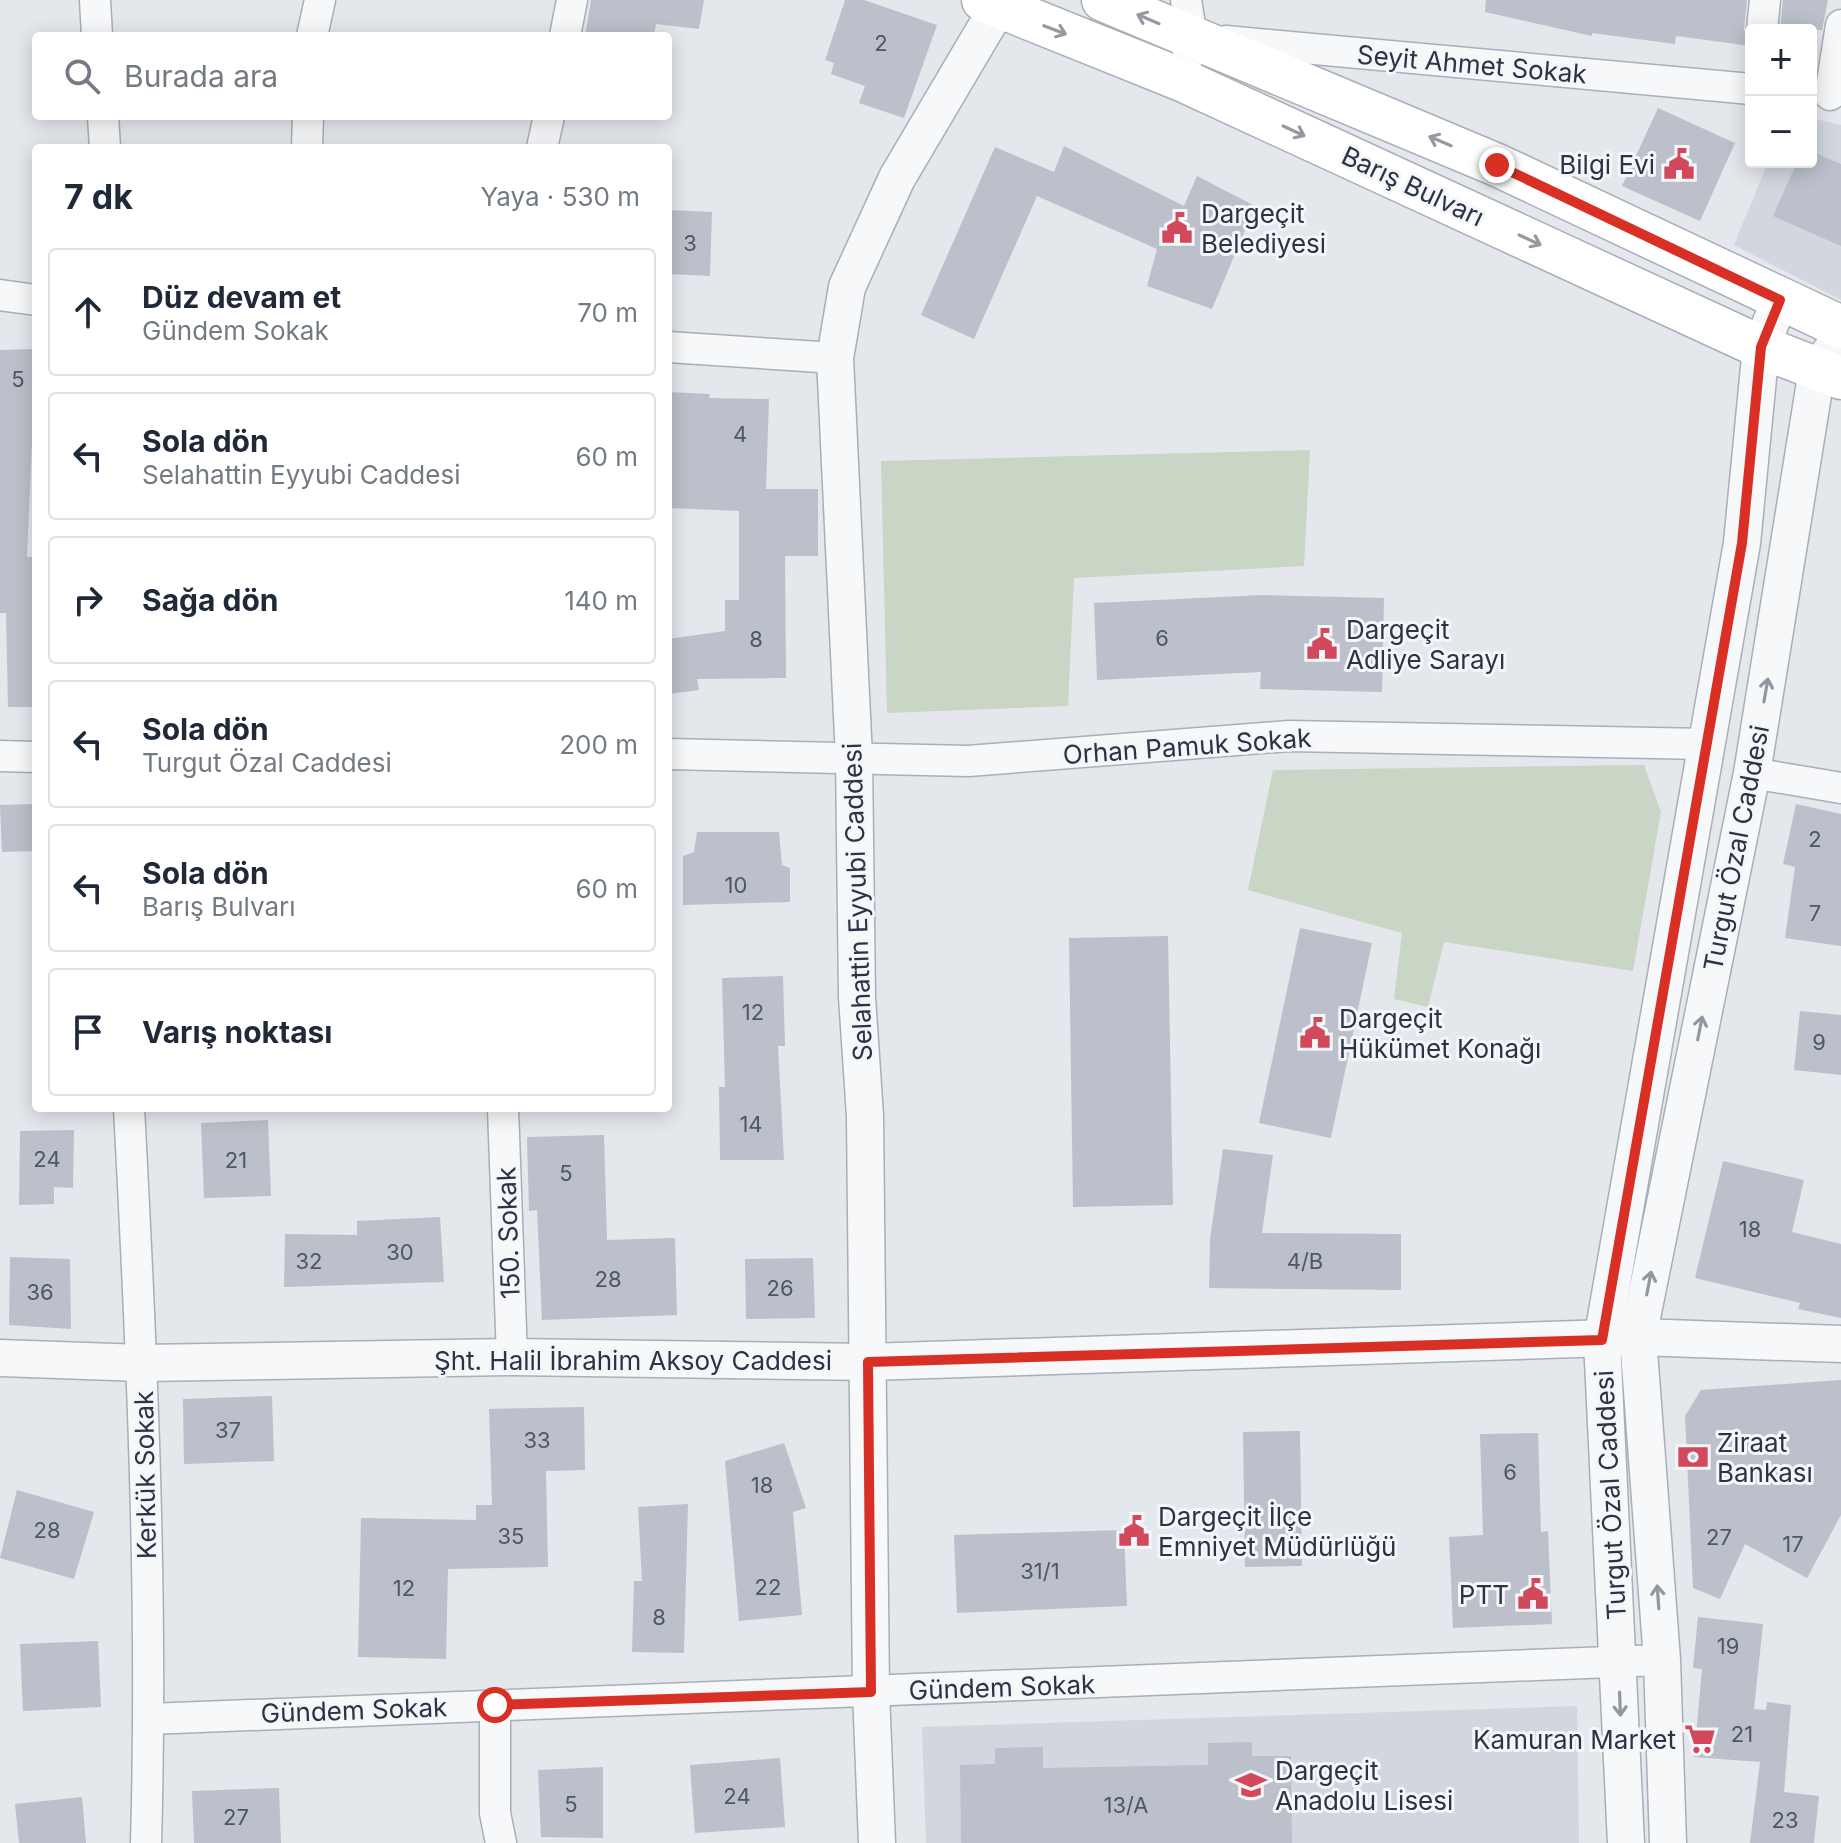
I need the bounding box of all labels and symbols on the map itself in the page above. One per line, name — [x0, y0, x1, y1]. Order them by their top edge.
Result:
one-way arrow — [1136, 11, 1161, 26]
one-way arrow — [1042, 24, 1067, 38]
house number: 2 — [874, 30, 888, 56]
street label: Seyit Ahmet Sokak — [1356, 39, 1588, 89]
one-way arrow — [1282, 124, 1306, 139]
one-way arrow — [1428, 133, 1453, 147]
street label: Barış Bulvarı — [1337, 140, 1489, 232]
route end — [1479, 147, 1515, 183]
public building icon: Bilgi Evi — [1662, 147, 1696, 181]
place label: Bilgi Evi — [1559, 149, 1655, 180]
place label: Dargeçit Belediyesi — [1201, 198, 1326, 259]
public building icon: Dargeçit Belediyesi — [1160, 211, 1194, 245]
house number: 3 — [683, 230, 697, 256]
one-way arrow — [1518, 233, 1542, 248]
house number: 5 — [11, 366, 25, 392]
house number: 4 — [733, 421, 747, 447]
place label: Dargeçit Adliye Sarayı — [1346, 614, 1505, 675]
house number: 6 — [1155, 625, 1169, 651]
house number: 8 — [749, 626, 763, 652]
public building icon: Dargeçit Adliye Sarayı — [1305, 627, 1339, 661]
one-way arrow — [1759, 678, 1774, 704]
street label: Orhan Pamuk Sokak — [1062, 722, 1312, 770]
street label: Turgut Özal Caddesi — [1697, 722, 1775, 974]
street label: Selahattin Eyyubi Caddesi — [836, 742, 878, 1062]
house number: 2 — [1808, 826, 1822, 852]
house number: 10 — [725, 872, 747, 898]
house number: 7 — [1809, 900, 1821, 926]
house number: 12 — [742, 999, 764, 1025]
place label: Dargeçit Hükümet Konağı — [1339, 1003, 1541, 1064]
public building icon: Dargeçit Hükümet Konağı — [1298, 1016, 1332, 1050]
one-way arrow — [1694, 1016, 1709, 1041]
house number: 9 — [1812, 1029, 1826, 1055]
house number: 14 — [739, 1111, 763, 1137]
house number: 24 — [33, 1146, 61, 1172]
house number: 21 — [225, 1147, 247, 1173]
house number: 5 — [559, 1160, 573, 1186]
street label: 150. Sokak — [490, 1166, 526, 1300]
house number: 18 — [1739, 1216, 1761, 1242]
house number: 30 — [386, 1239, 414, 1265]
house number: 32 — [295, 1248, 323, 1274]
house number: 4/B — [1287, 1248, 1323, 1274]
house number: 28 — [594, 1266, 622, 1292]
one-way arrow — [1642, 1271, 1657, 1296]
house number: 26 — [766, 1275, 794, 1301]
house number: 36 — [26, 1279, 54, 1305]
street label: Şht. Halil İbrahim Aksoy Caddesi — [434, 1345, 832, 1376]
street label: Turgut Özal Caddesi — [1588, 1369, 1632, 1621]
street label: Kerkük Sokak — [128, 1391, 162, 1559]
house number: 37 — [215, 1417, 241, 1443]
house number: 33 — [523, 1427, 551, 1453]
place label: Ziraat Bankası — [1717, 1427, 1813, 1488]
bank icon: Ziraat Bankası — [1676, 1440, 1710, 1474]
house number: 6 — [1503, 1459, 1517, 1485]
house number: 18 — [751, 1472, 773, 1498]
place label: Dargeçit İlçe Emniyet Müdürlüğü — [1158, 1501, 1396, 1562]
public building icon: Dargeçit İlçe Emniyet Müdürlüğü — [1117, 1514, 1151, 1548]
house number: 28 — [33, 1517, 61, 1543]
house number: 35 — [498, 1523, 524, 1549]
house number: 27 — [1706, 1524, 1732, 1550]
house number: 17 — [1782, 1531, 1804, 1557]
house number: 31/1 — [1020, 1558, 1060, 1584]
house number: 22 — [755, 1574, 781, 1600]
house number: 12 — [393, 1575, 415, 1601]
public building icon: PTT — [1516, 1577, 1550, 1611]
place label: PTT — [1459, 1579, 1509, 1610]
one-way arrow — [1650, 1584, 1665, 1611]
house number: 8 — [652, 1604, 666, 1630]
house number: 19 — [1717, 1633, 1739, 1659]
street label: Gündem Sokak — [908, 1668, 1096, 1706]
route start — [477, 1687, 513, 1723]
one-way arrow — [1613, 1690, 1628, 1717]
street label: Gündem Sokak — [260, 1691, 448, 1729]
house number: 21 — [1731, 1721, 1753, 1747]
supermarket icon: Kamuran Market — [1683, 1722, 1717, 1756]
place label: Kamuran Market — [1473, 1724, 1676, 1755]
place label: Dargeçit Anadolu Lisesi — [1275, 1755, 1453, 1816]
school or university icon: Dargeçit Anadolu Lisesi — [1234, 1768, 1268, 1802]
house number: 24 — [723, 1783, 751, 1809]
house number: 5 — [564, 1791, 578, 1817]
house number: 13/A — [1103, 1792, 1149, 1818]
house number: 27 — [223, 1804, 249, 1830]
house number: 23 — [1771, 1807, 1799, 1833]

